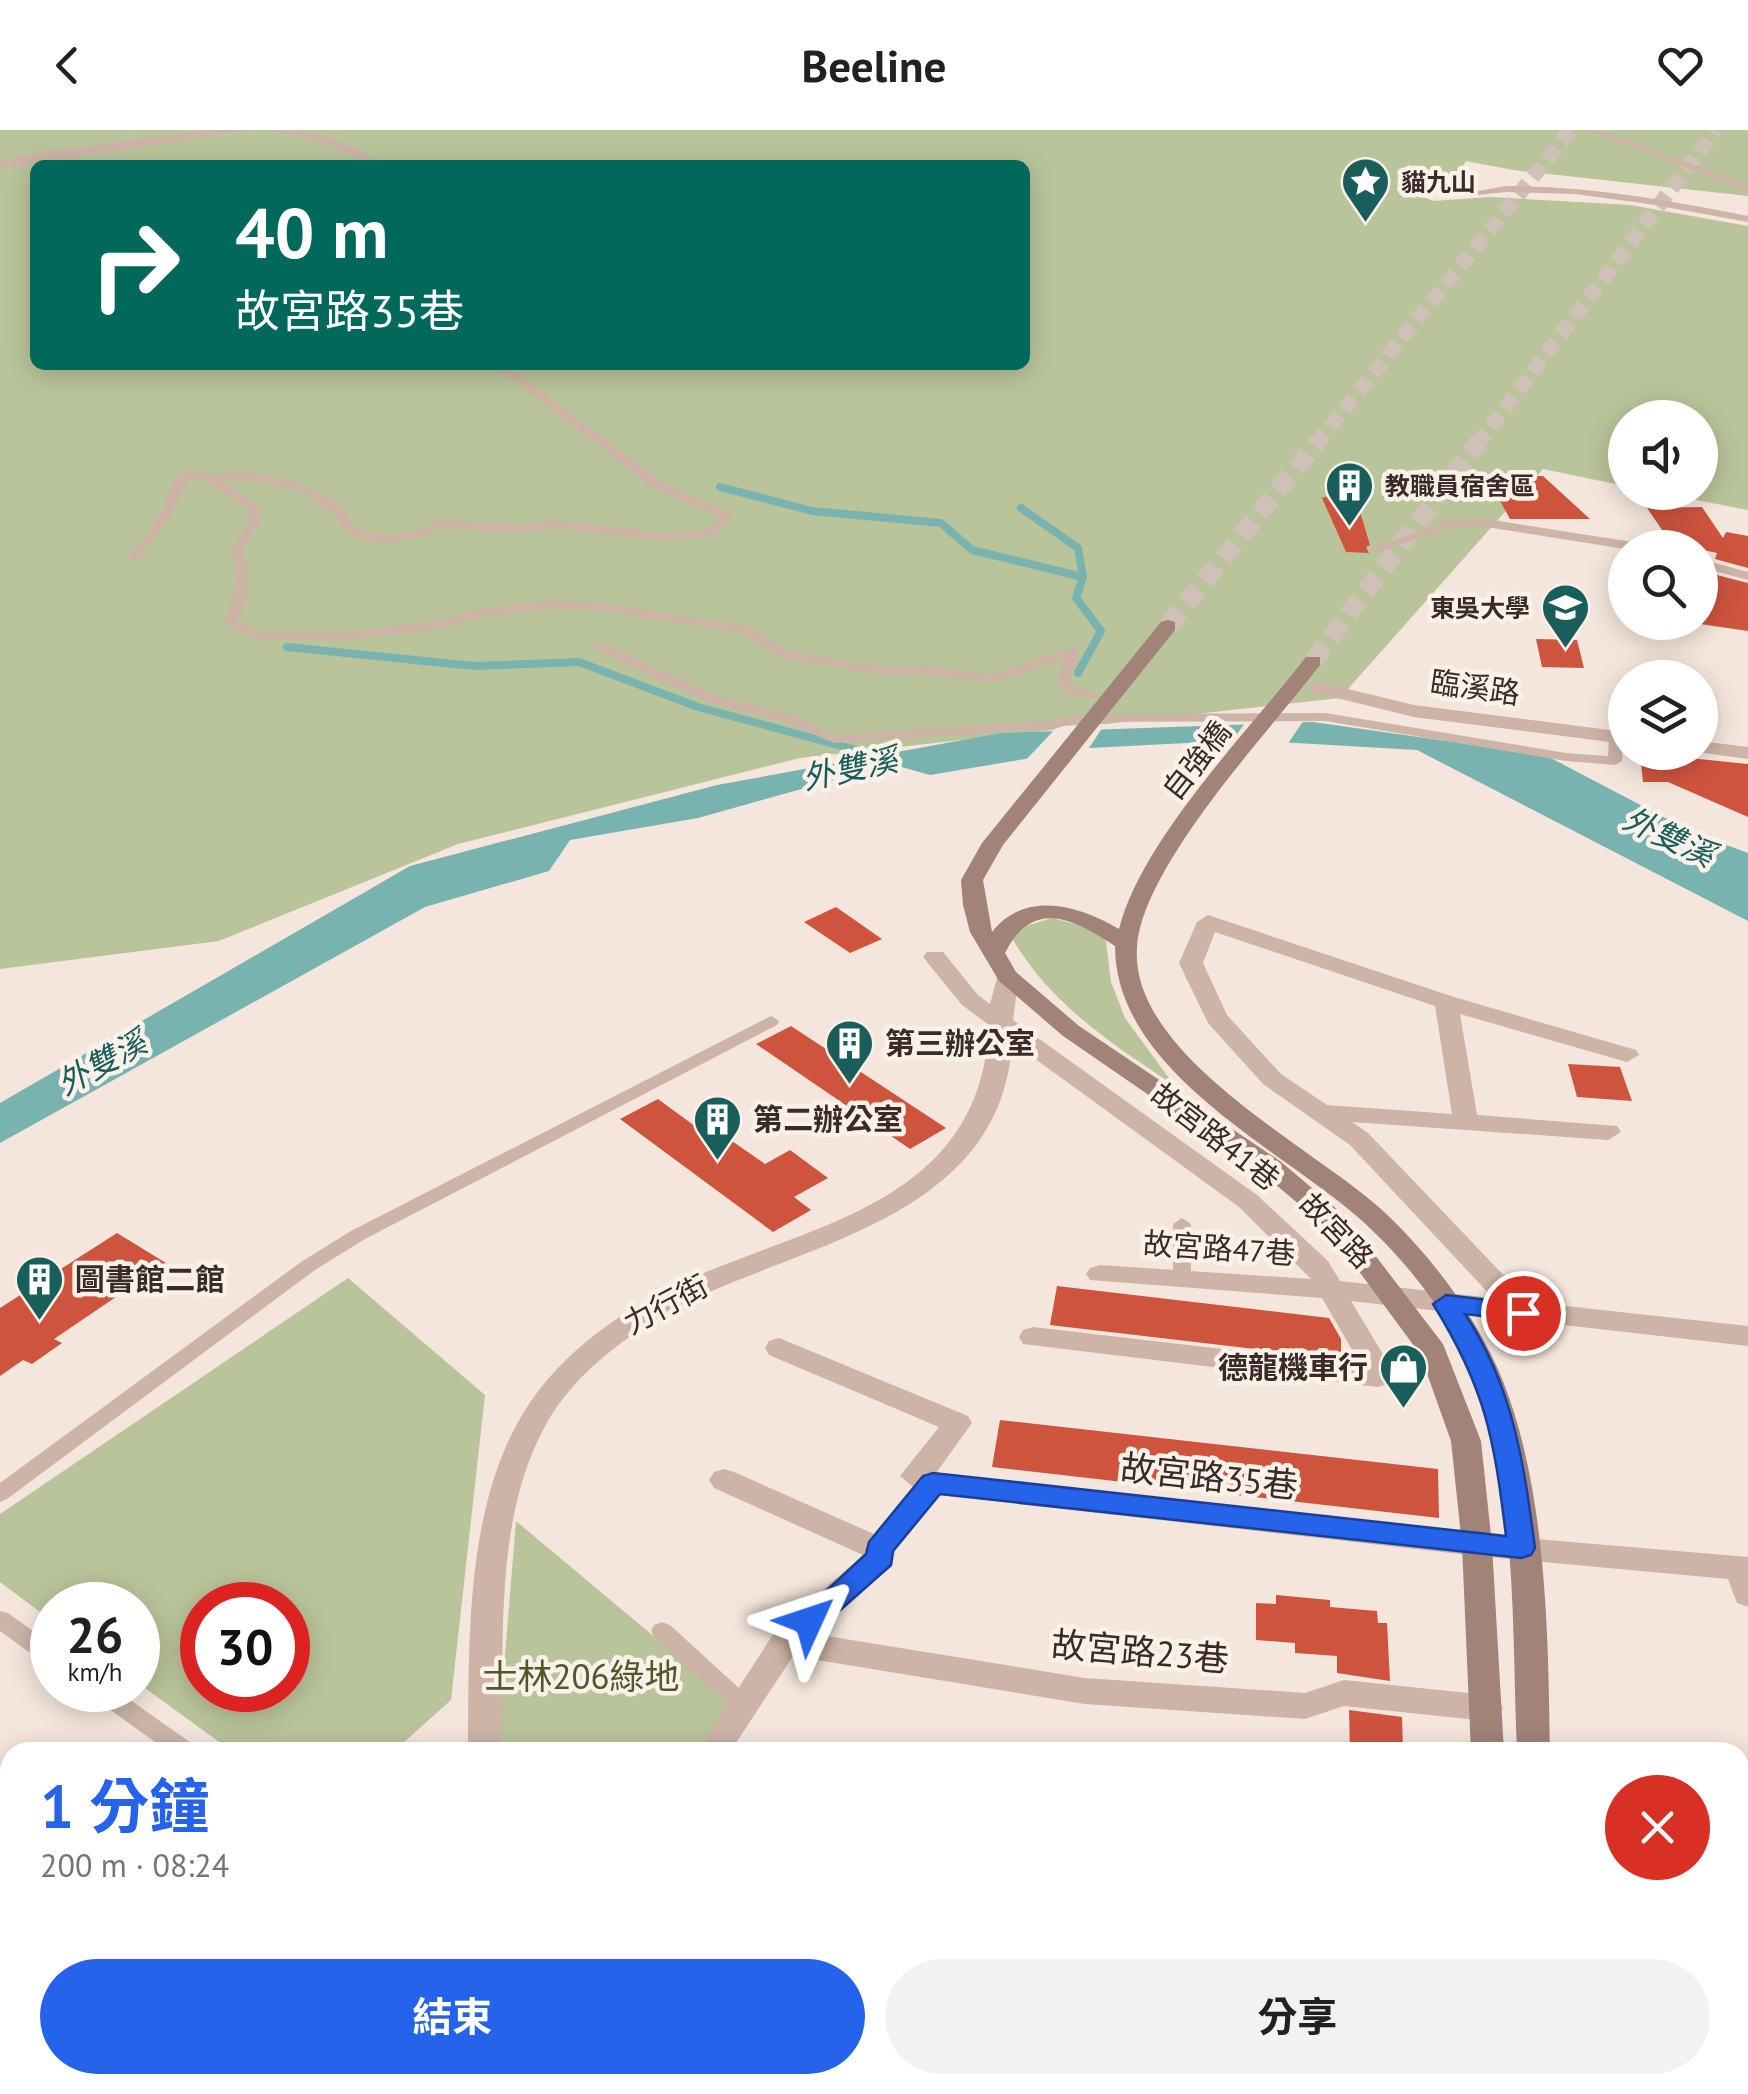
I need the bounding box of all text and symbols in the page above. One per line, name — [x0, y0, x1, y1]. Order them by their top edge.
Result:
text: Beeline — [802, 36, 946, 94]
icon: back — [40, 38, 95, 93]
icon: heart — [1653, 38, 1708, 93]
place icon: 貓九山 — [1340, 156, 1392, 224]
place label: 貓九山 — [1401, 166, 1476, 198]
text: 40 m — [235, 187, 388, 277]
icon: right — [70, 200, 200, 330]
text: 故宮路35巷 — [235, 281, 464, 339]
map controls — [1608, 400, 1718, 770]
button: sound — [1608, 400, 1718, 510]
building icon: 教職員宿舍區 — [1324, 460, 1376, 528]
place label: 教職員宿舍區 — [1385, 470, 1535, 502]
button: search — [1608, 530, 1718, 640]
school or university icon: 東吳大學 — [1539, 582, 1591, 650]
place label: 東吳大學 — [1430, 592, 1530, 624]
button: layers — [1608, 660, 1718, 770]
street label: 臨溪路 — [1428, 661, 1522, 712]
street label: 自強橋 — [1153, 713, 1239, 808]
water label: 外雙溪 — [798, 737, 905, 799]
water label: 外雙溪 — [1617, 797, 1725, 877]
building icon: 第三辦公室 — [824, 1018, 876, 1086]
water label: 外雙溪 — [49, 1019, 157, 1104]
place label: 第三辦公室 — [885, 1023, 1035, 1062]
street label: 故宮路41巷 — [1144, 1073, 1288, 1198]
building icon: 第二辦公室 — [692, 1094, 744, 1162]
place label: 第二辦公室 — [753, 1099, 903, 1138]
street label: 故宮路 — [1292, 1184, 1382, 1276]
street label: 故宮路47巷 — [1142, 1223, 1297, 1272]
building icon: 圖書館二館 — [14, 1254, 66, 1322]
place label: 圖書館二館 — [75, 1259, 225, 1298]
street label: 力行街 — [616, 1265, 714, 1342]
pin — [1481, 1271, 1566, 1356]
icon: arrive — [1496, 1286, 1551, 1341]
shop icon: 德龍機車行 — [1377, 1342, 1429, 1410]
place label: 德龍機車行 — [1218, 1347, 1368, 1386]
street label: 故宮路35巷 — [1118, 1444, 1300, 1508]
position arrow — [757, 1569, 861, 1673]
speed limit sign: 30 — [180, 1582, 310, 1712]
text: 26 — [67, 1602, 123, 1667]
street label: 故宮路23巷 — [1049, 1620, 1231, 1682]
park label: 士林206綠地 — [482, 1653, 680, 1699]
text: km/h — [68, 1656, 122, 1688]
text: 1 分鐘 — [40, 1767, 209, 1845]
button: close — [1605, 1775, 1710, 1880]
text: 200 m · 08:24 — [40, 1844, 229, 1886]
button: 結束 — [40, 1959, 865, 2074]
button: 分享 — [885, 1959, 1710, 2074]

